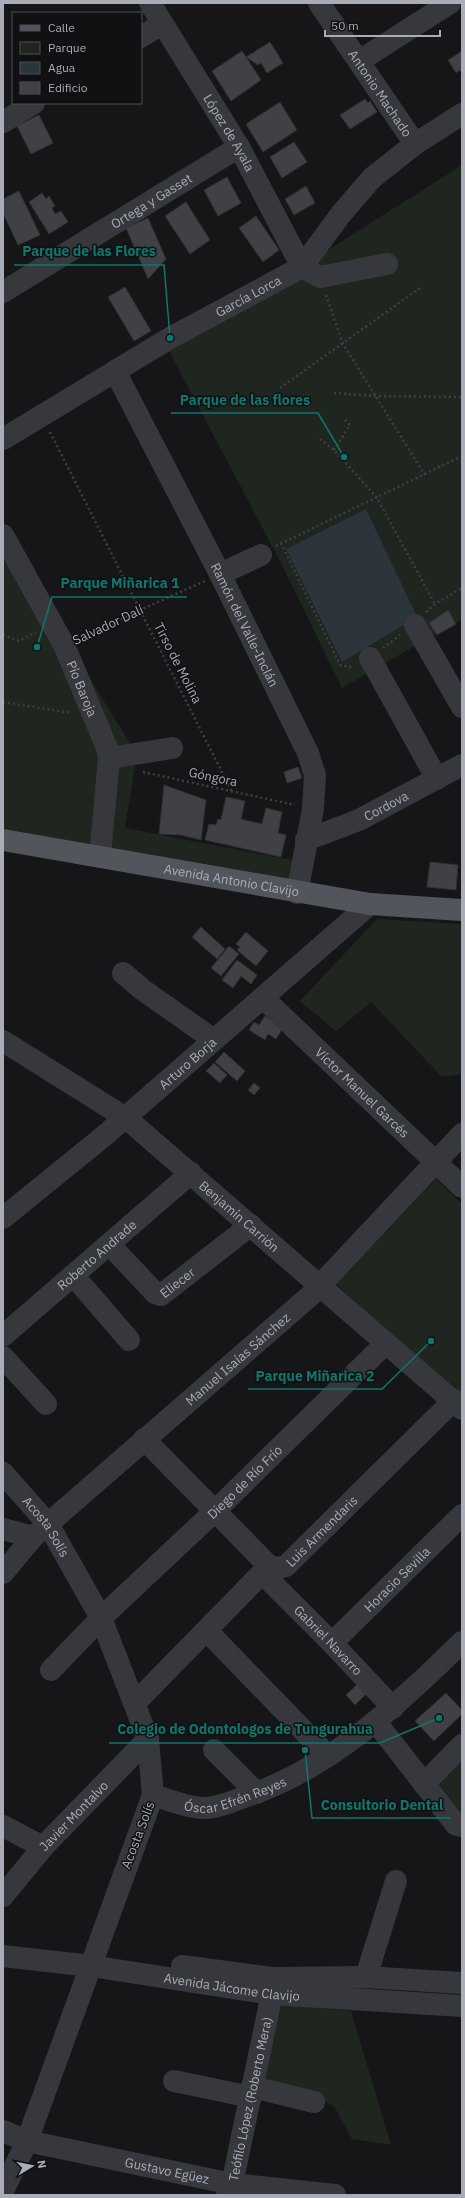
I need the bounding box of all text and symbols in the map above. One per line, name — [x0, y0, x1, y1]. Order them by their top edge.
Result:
legend — [12, 12, 142, 104]
scale bar — [325, 12, 440, 38]
text: 50 m — [331, 18, 359, 33]
text: Calle — [48, 20, 75, 35]
text: Parque — [48, 40, 87, 55]
street label: Antonio Machado — [345, 46, 416, 140]
text: Agua — [48, 60, 76, 75]
text: Edificio — [48, 80, 88, 95]
street label: López de Ayala — [200, 91, 259, 174]
street label: Ortega y Gasset — [107, 169, 195, 232]
callout: Parque de las Flores — [14, 239, 164, 265]
text: Parque de las Flores — [22, 242, 156, 260]
street label: García Lorca — [212, 271, 284, 321]
callout: Parque de las flores — [171, 387, 318, 413]
text: Parque de las flores — [180, 391, 310, 409]
street label: Ramón del Valle-Inclán — [207, 560, 283, 690]
callout: Parque Miñarica 1 — [52, 571, 187, 597]
text: Parque Miñarica 1 — [61, 574, 180, 592]
street label: Salvador Dalí — [70, 601, 147, 649]
street label: Tirso de Molina — [150, 620, 206, 706]
street label: Pío Baroja — [63, 658, 101, 719]
street label: Góngora — [187, 764, 239, 790]
street label: Cordova — [361, 787, 411, 825]
street label: Avenida Antonio Clavijo — [163, 860, 300, 900]
street label: Arturo Borja — [155, 1033, 220, 1093]
street label: Víctor Manuel Garcés — [311, 1043, 413, 1141]
street label: Benjamín Carrión — [196, 1177, 283, 1256]
street label: Roberto Andrade — [54, 1216, 140, 1294]
street label: Eliecer — [156, 1263, 198, 1301]
street label: Manuel Isaías Sánchez — [182, 1309, 293, 1409]
callout: Parque Miñarica 2 — [248, 1363, 382, 1389]
text: Parque Miñarica 2 — [256, 1367, 374, 1385]
street label: Diego de Río Frío — [204, 1441, 286, 1522]
street label: Luis Armendaris — [282, 1492, 361, 1570]
street label: Acosta Solís — [19, 1493, 73, 1560]
street label: Horacio Sevilla — [360, 1543, 434, 1616]
street label: Gabriel Navarro — [290, 1601, 366, 1679]
callout: Colegio de Odontologos de Tungurahua — [109, 1717, 380, 1743]
text: Colegio de Odontologos de Tungurahua — [117, 1720, 373, 1738]
street label: Óscar Efrén Reyes — [183, 1773, 289, 1817]
street label: Javier Montalvo — [35, 1777, 112, 1855]
callout: Consultorio Dental — [312, 1792, 451, 1818]
text: Consultorio Dental — [321, 1796, 443, 1814]
street label: Acosta Solís — [117, 1799, 159, 1871]
street label: Avenida Jácome Clavijo — [163, 1969, 300, 2004]
street label: Teófilo López (Roberto Mera) — [224, 2015, 275, 2183]
north arrow — [12, 2146, 52, 2186]
street label: Gustavo Egüez — [123, 2153, 211, 2187]
text: N — [34, 2159, 49, 2169]

